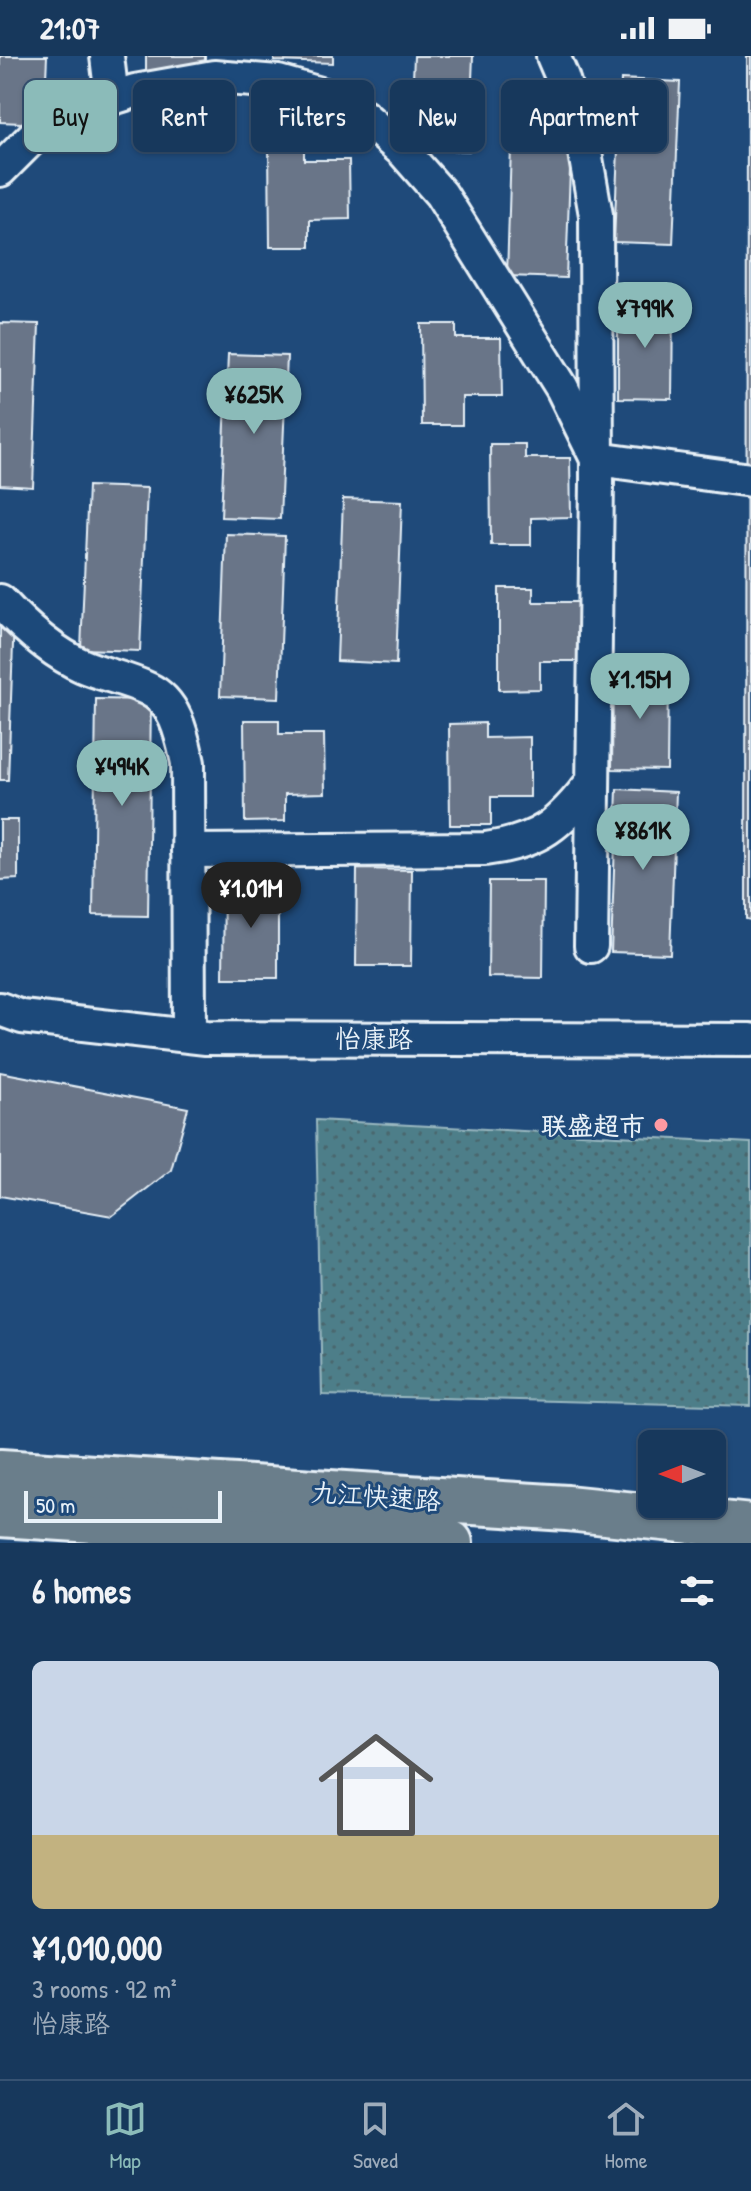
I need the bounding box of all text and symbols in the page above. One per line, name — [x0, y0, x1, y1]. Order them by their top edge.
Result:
text: 21:07 — [40, 8, 100, 48]
chip: Buy — [24, 80, 117, 152]
chip: Rent — [133, 80, 235, 152]
chip: Filters — [251, 80, 374, 152]
chip: New — [390, 80, 485, 152]
chip: Apartment — [501, 80, 667, 152]
pin: ¥799K — [589, 282, 701, 350]
text: ¥799K — [616, 290, 674, 325]
pin: ¥625K — [198, 368, 310, 436]
text: ¥625K — [224, 376, 284, 411]
pin: ¥1.15M — [575, 653, 705, 721]
text: ¥1.15M — [609, 661, 671, 696]
pin: ¥494K — [66, 740, 178, 808]
text: ¥494K — [95, 748, 149, 783]
pin: ¥861K — [587, 804, 699, 872]
text: ¥861K — [615, 812, 671, 847]
pin: ¥1.01M — [186, 862, 316, 930]
text: ¥1.01M — [219, 870, 283, 905]
street label: 怡康路 — [335, 1021, 413, 1056]
place label: 联盛超市 — [541, 1108, 645, 1143]
marker: 联盛超市 — [652, 1116, 670, 1134]
north arrow — [638, 1430, 726, 1518]
map controls — [638, 1430, 726, 1518]
street label: 九江快速路 — [310, 1474, 442, 1518]
scale bar — [24, 1487, 222, 1523]
text: 50 m — [36, 1490, 75, 1520]
text: 6 homes — [32, 1568, 131, 1614]
icon: filters — [675, 1569, 719, 1613]
icon: home — [304, 1713, 448, 1857]
text: ¥1,010,000 — [32, 1925, 162, 1971]
text: 3 rooms · 92 m² — [32, 1971, 177, 2006]
text: 怡康路 — [32, 2006, 110, 2041]
tab: Map — [103, 2097, 147, 2175]
tab: Saved — [353, 2097, 398, 2175]
tab: Home — [604, 2097, 648, 2175]

